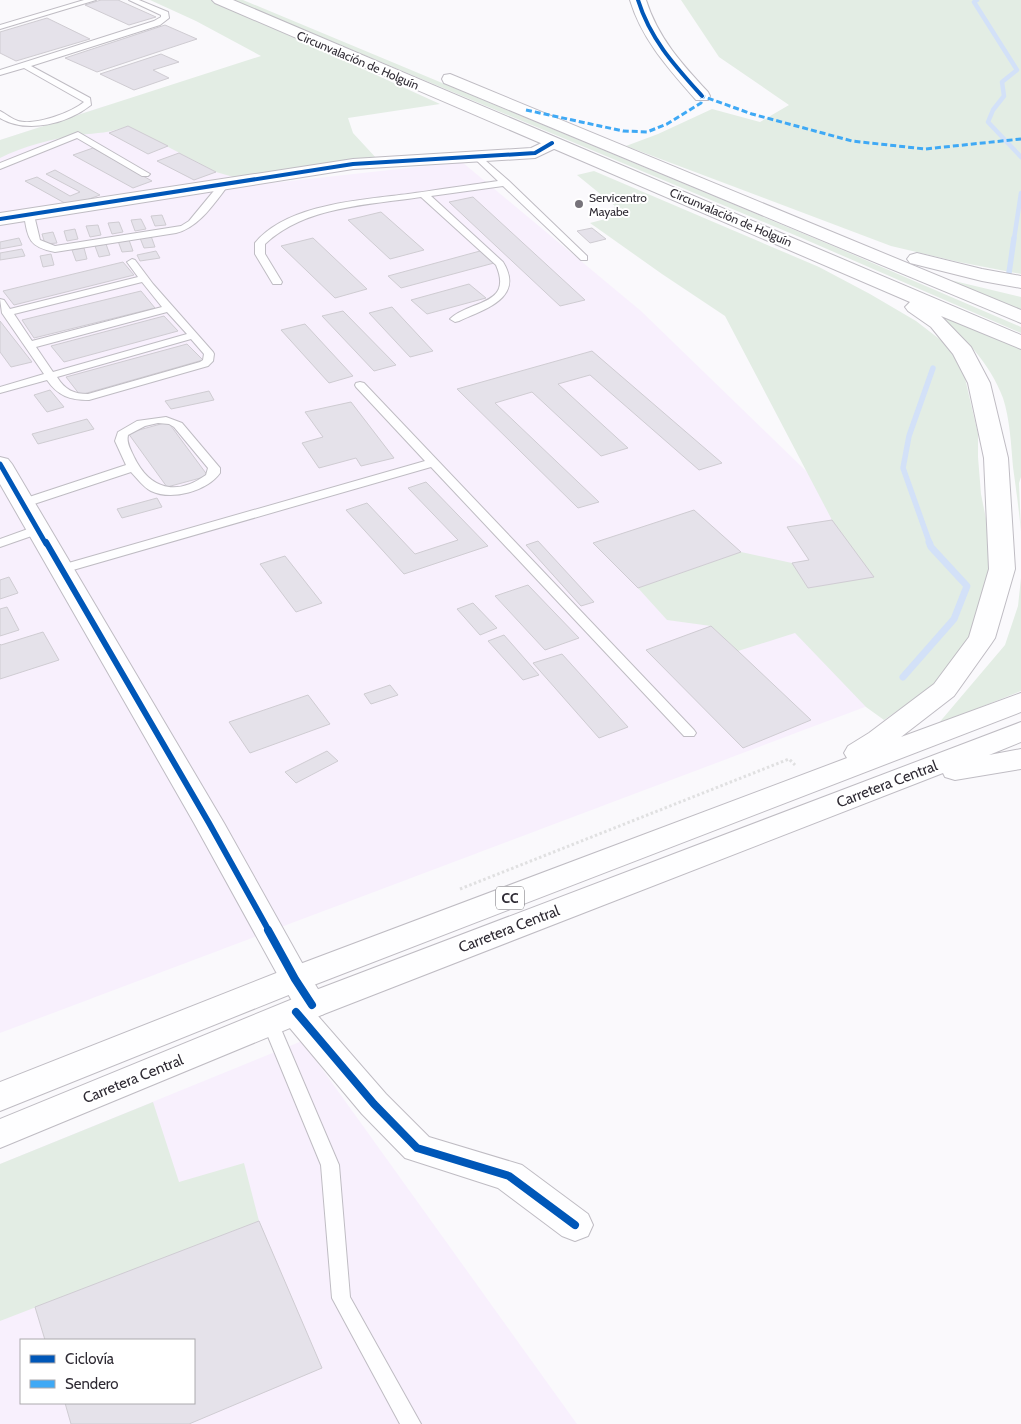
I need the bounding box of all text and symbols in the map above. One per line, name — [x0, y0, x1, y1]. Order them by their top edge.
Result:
street label: Circunvalación de Holguín — [295, 27, 422, 93]
street label: Circunvalación de Holguín — [668, 184, 795, 250]
place label: Servicentro Mayabe — [589, 190, 647, 219]
marker: Servicentro Mayabe — [573, 198, 585, 210]
street label: Carretera Central — [834, 756, 940, 812]
road number: CC — [496, 886, 524, 910]
street label: Carretera Central — [456, 901, 562, 957]
street label: Carretera Central — [80, 1051, 186, 1107]
legend — [20, 1339, 195, 1404]
text: Ciclovía — [65, 1350, 115, 1368]
text: Sendero — [65, 1375, 119, 1393]

